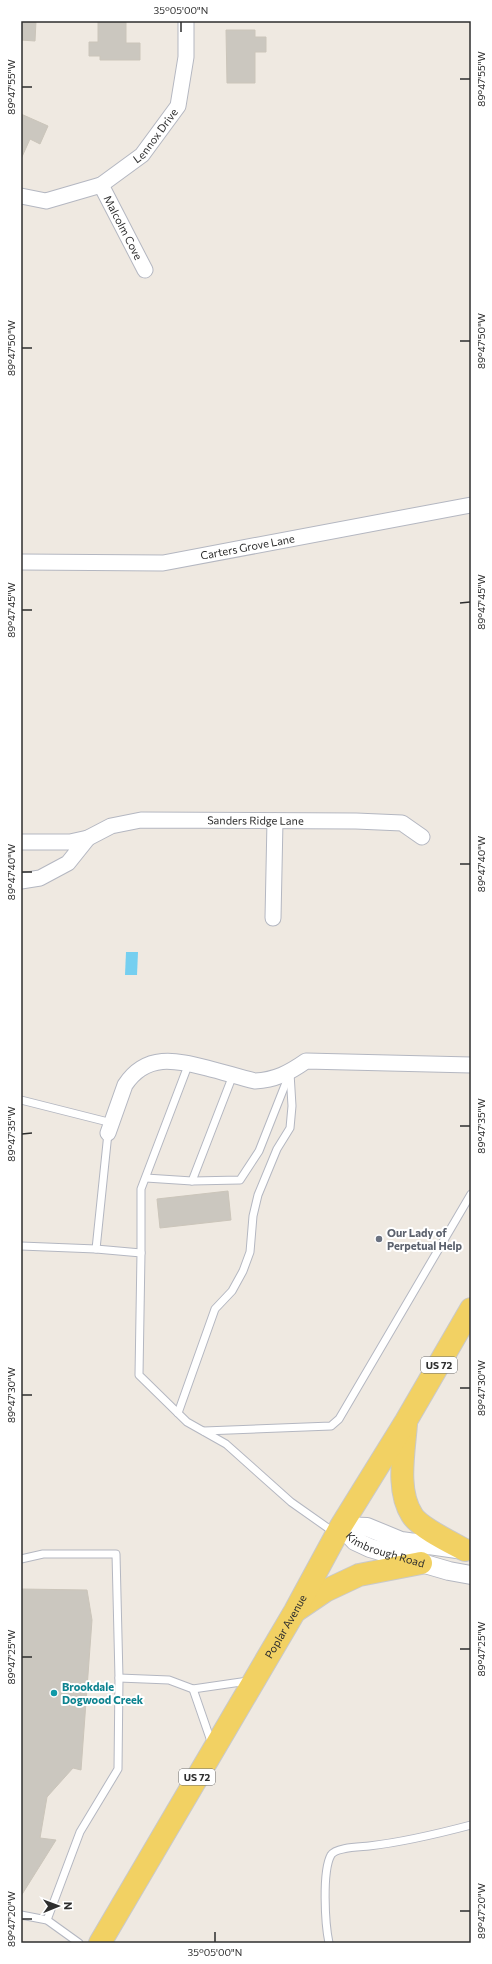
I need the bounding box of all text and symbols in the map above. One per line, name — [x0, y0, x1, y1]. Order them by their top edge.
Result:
text: 35°05'00"N — [154, 4, 208, 16]
text: 89°47'55"W — [475, 51, 487, 107]
text: 89°47'55"W — [5, 59, 17, 115]
street label: Lennox Drive — [130, 105, 180, 165]
street label: Malcolm Cove — [101, 193, 146, 262]
text: 89°47'50"W — [475, 313, 487, 369]
text: 89°47'50"W — [5, 320, 17, 376]
street label: Carters Grove Lane — [199, 531, 296, 562]
text: 89°47'45"W — [475, 574, 487, 630]
text: 89°47'45"W — [5, 582, 17, 638]
street label: Sanders Ridge Lane — [207, 813, 304, 827]
text: 89°47'40"W — [475, 836, 487, 892]
text: 89°47'40"W — [5, 844, 17, 900]
text: 89°47'35"W — [475, 1098, 487, 1154]
text: 89°47'35"W — [5, 1106, 17, 1162]
place label: Our Lady of Perpetual Help — [387, 1226, 462, 1252]
marker: Our Lady of Perpetual Help — [374, 1234, 384, 1244]
road number: US 72 — [421, 1357, 457, 1373]
text: 89°47'30"W — [475, 1360, 487, 1416]
text: 89°47'30"W — [5, 1367, 17, 1423]
street label: Kimbrough Road — [344, 1529, 426, 1570]
street label: Poplar Avenue — [262, 1592, 309, 1660]
text: 89°47'25"W — [475, 1621, 487, 1677]
text: 89°47'25"W — [5, 1629, 17, 1685]
place label: Brookdale Dogwood Creek — [62, 1680, 144, 1706]
marker: Brookdale Dogwood Creek — [49, 1688, 59, 1698]
road number: US 72 — [179, 1769, 215, 1785]
text: 89°47'20"W — [475, 1883, 487, 1939]
north arrow — [38, 1886, 78, 1926]
text: 89°47'20"W — [5, 1891, 17, 1947]
text: N — [62, 1902, 75, 1910]
text: 35°05'00"N — [188, 1946, 242, 1958]

